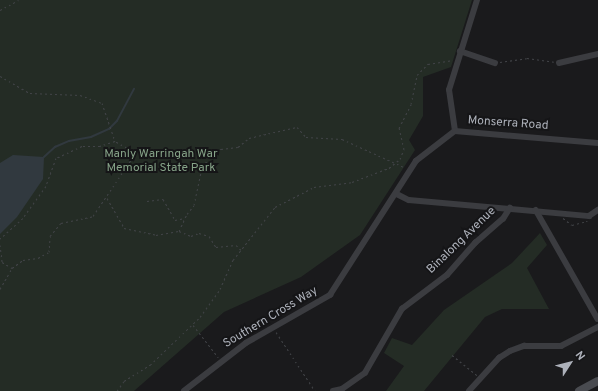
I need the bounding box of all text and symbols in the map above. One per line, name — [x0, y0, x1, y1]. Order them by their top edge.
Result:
street label: Monserra Road — [467, 114, 549, 134]
park label: Manly Warringah War Memorial State Park — [104, 148, 218, 176]
street label: Binalong Avenue — [424, 204, 500, 278]
street label: Southern Cross Way — [221, 284, 321, 352]
north arrow — [550, 343, 590, 383]
text: N — [572, 349, 588, 363]

